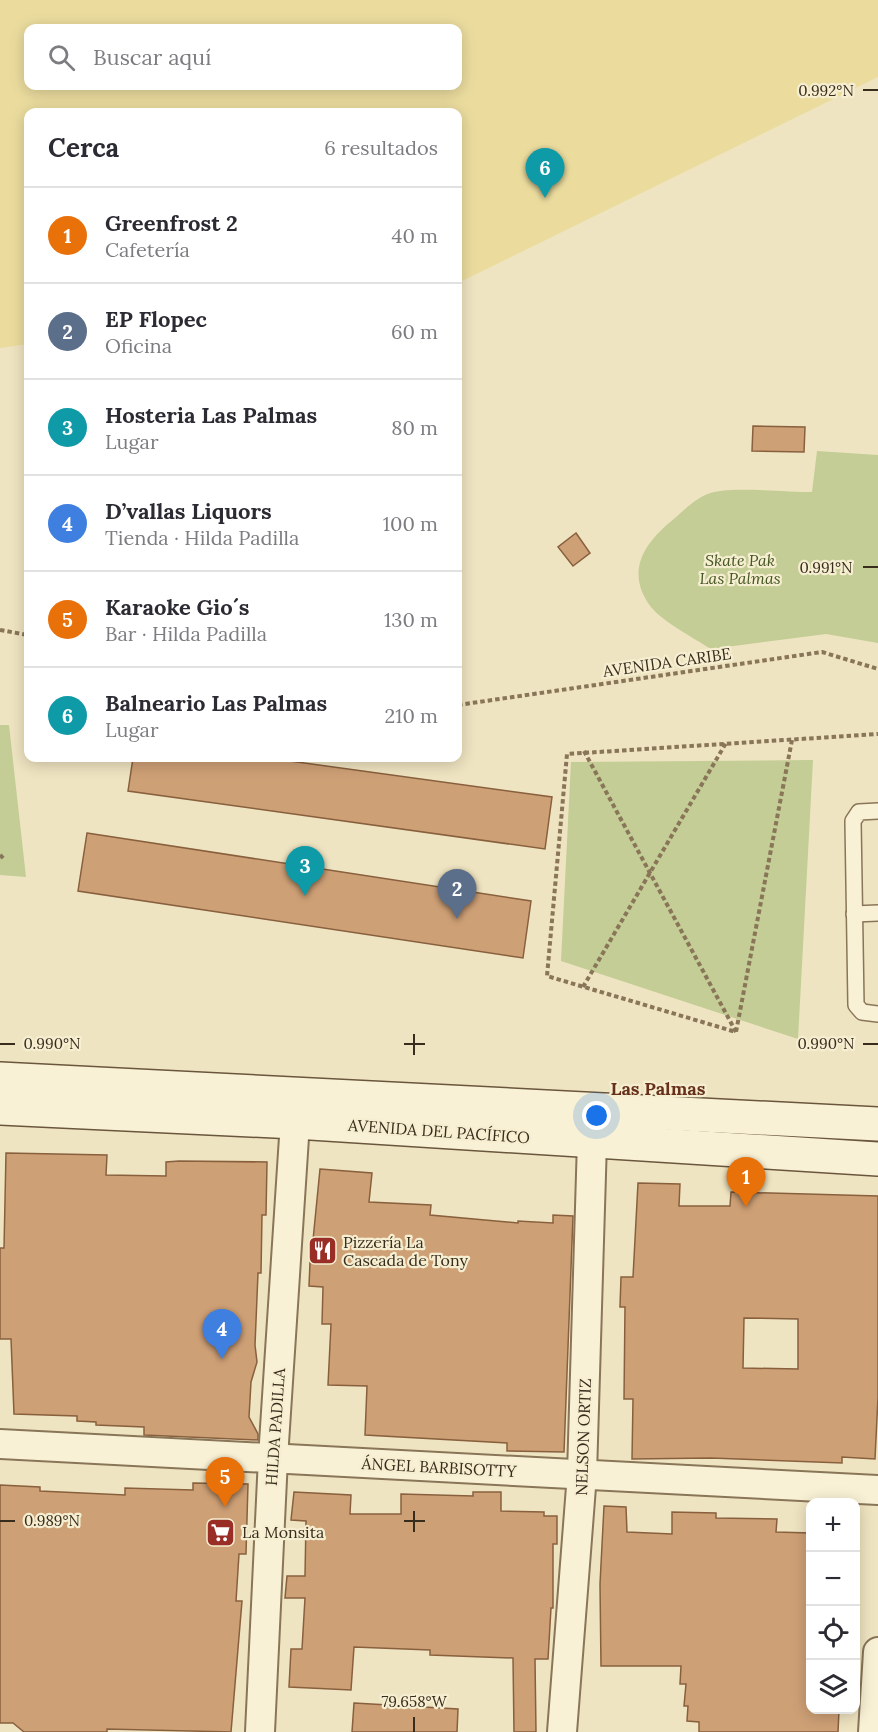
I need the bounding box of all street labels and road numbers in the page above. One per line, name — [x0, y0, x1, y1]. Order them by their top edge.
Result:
street label: AVENIDA CARIBE — [601, 643, 733, 681]
street label: AVENIDA DEL PACÍFICO — [347, 1115, 530, 1147]
street label: HILDA PADILLA — [261, 1366, 289, 1487]
street label: NELSON ORTIZ — [571, 1378, 595, 1496]
street label: ÁNGEL BARBISOTTY — [360, 1453, 518, 1481]

